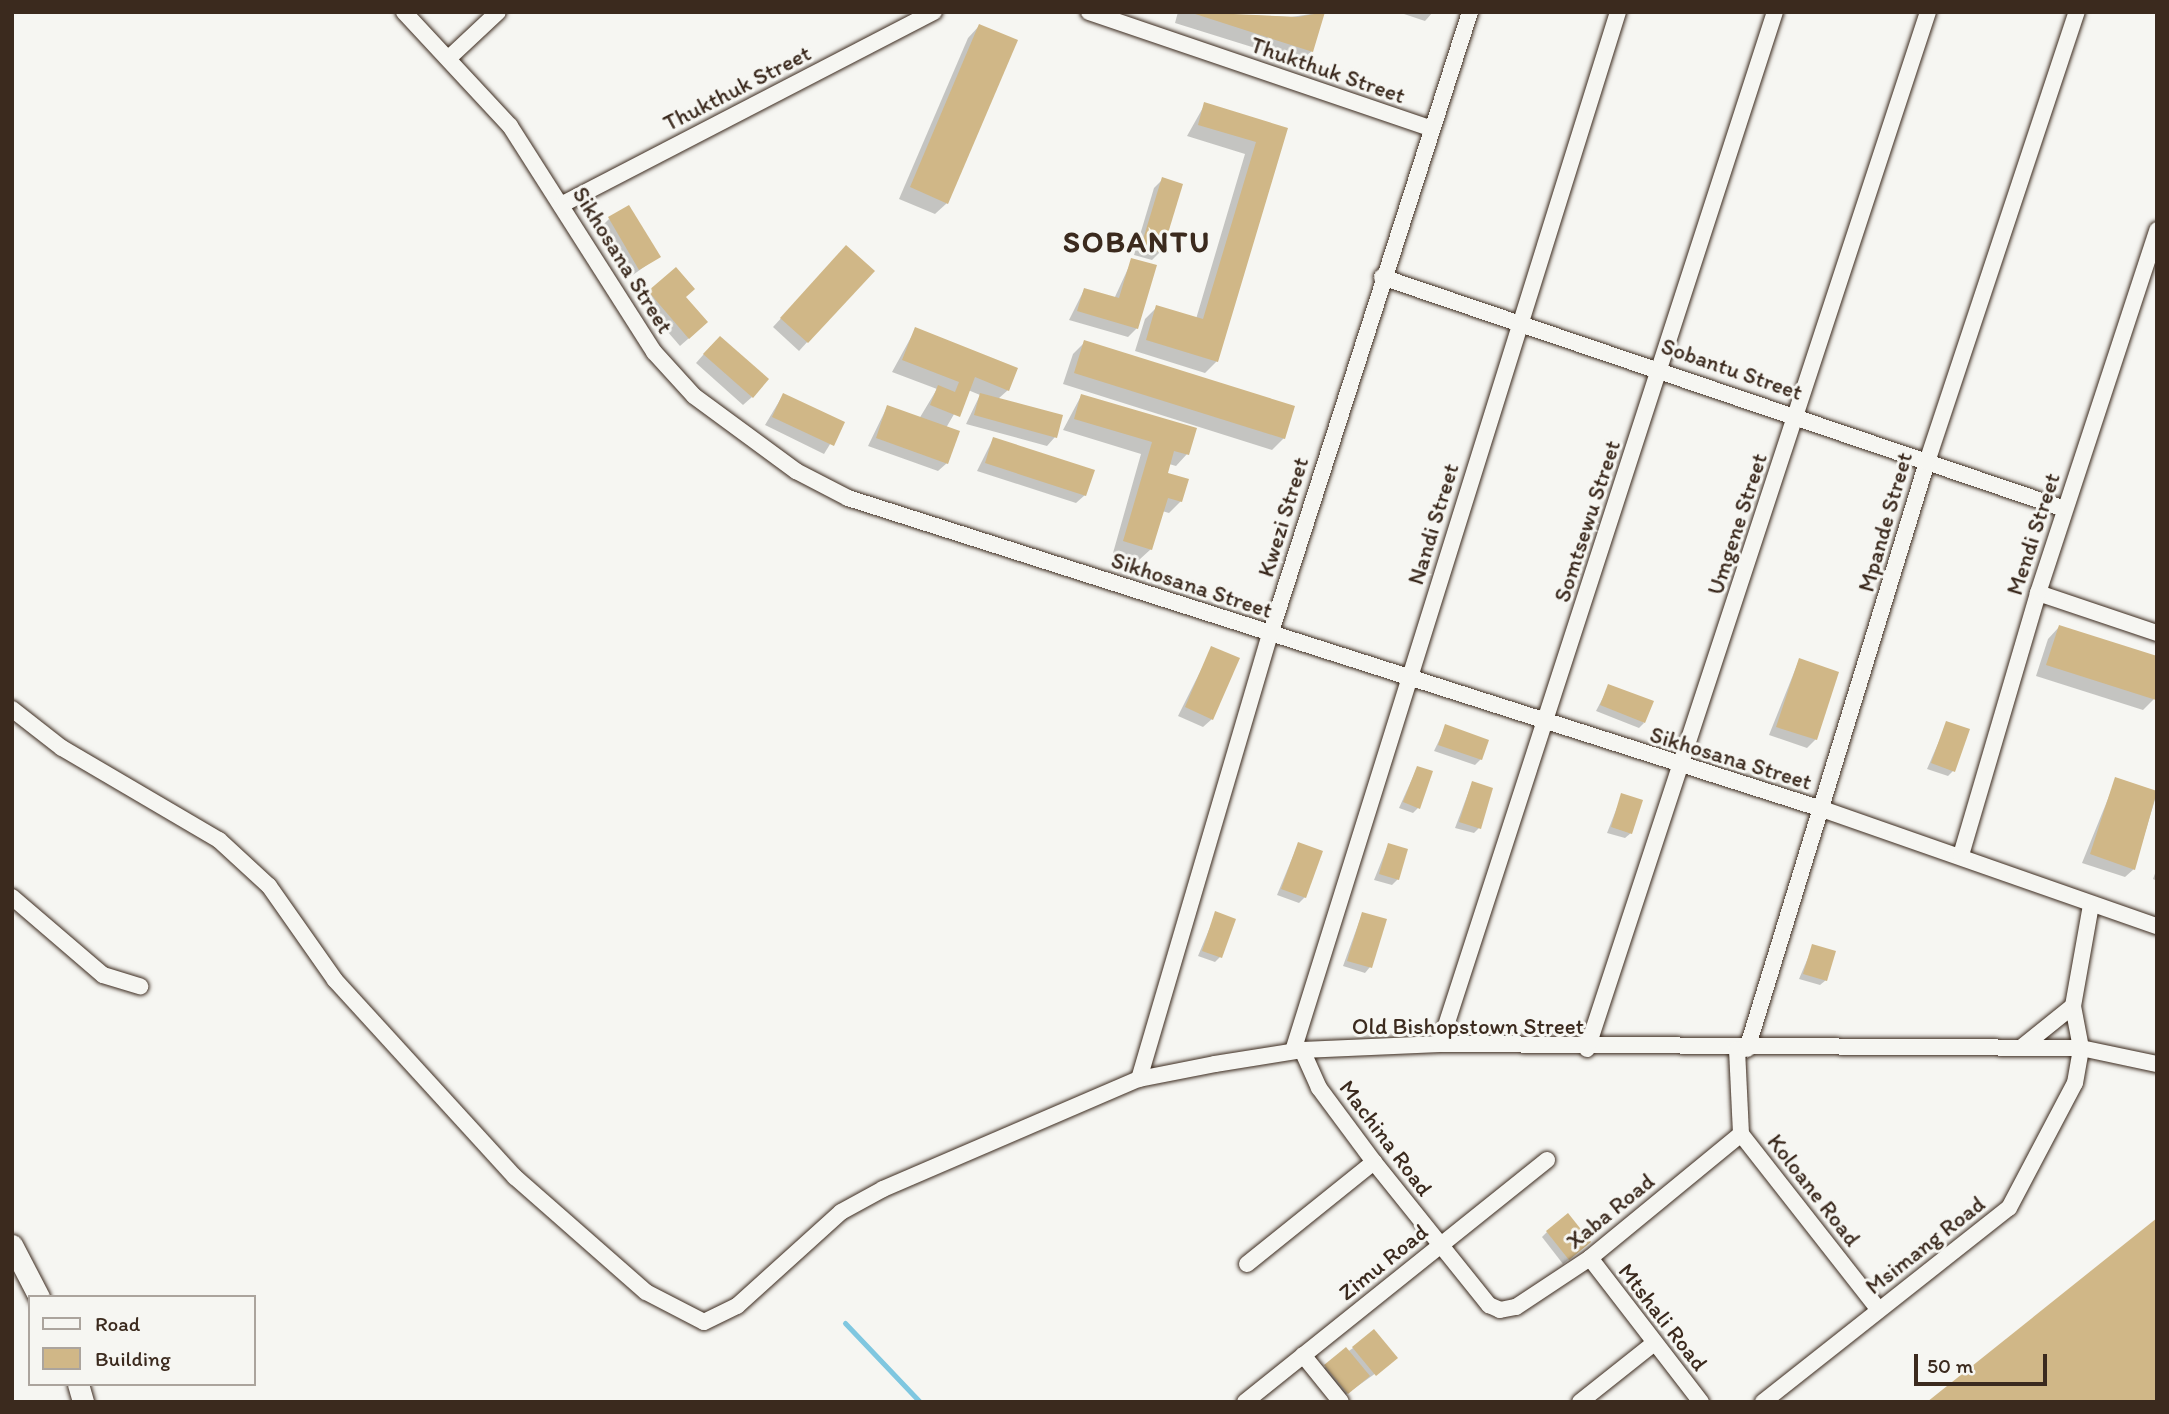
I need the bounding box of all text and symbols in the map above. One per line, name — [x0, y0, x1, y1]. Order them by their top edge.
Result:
street label: Thukthuk Street — [1247, 31, 1409, 109]
street label: Thukthuk Street — [659, 39, 815, 137]
street label: Sikhosana Street — [567, 182, 679, 338]
district label: SOBANTU — [1064, 224, 1210, 260]
street label: Sobantu Street — [1658, 332, 1806, 406]
street label: Somtsewu Street — [1548, 437, 1626, 605]
street label: Mpande Street — [1852, 449, 1918, 595]
street label: Umgene Street — [1701, 450, 1773, 598]
street label: Kwezi Street — [1252, 454, 1314, 580]
street label: Nandi Street — [1402, 460, 1464, 588]
street label: Mendi Street — [2000, 470, 2066, 598]
street label: Sikhosana Street — [1108, 546, 1276, 624]
street label: Sikhosana Street — [1647, 720, 1815, 796]
street label: Old Bishopstown Street — [1352, 1012, 1584, 1040]
street label: Machina Road — [1333, 1075, 1439, 1201]
street label: Koloane Road — [1762, 1129, 1866, 1251]
street label: Xaba Road — [1561, 1167, 1659, 1255]
street label: Msimang Road — [1860, 1190, 1990, 1300]
street label: Zimu Road — [1333, 1218, 1433, 1306]
street label: Mtshali Road — [1613, 1258, 1713, 1376]
legend — [28, 1295, 256, 1386]
text: Road — [95, 1311, 140, 1336]
scale bar — [1917, 1340, 2050, 1384]
text: Building — [95, 1346, 171, 1371]
text: 50 m — [1927, 1353, 1973, 1378]

